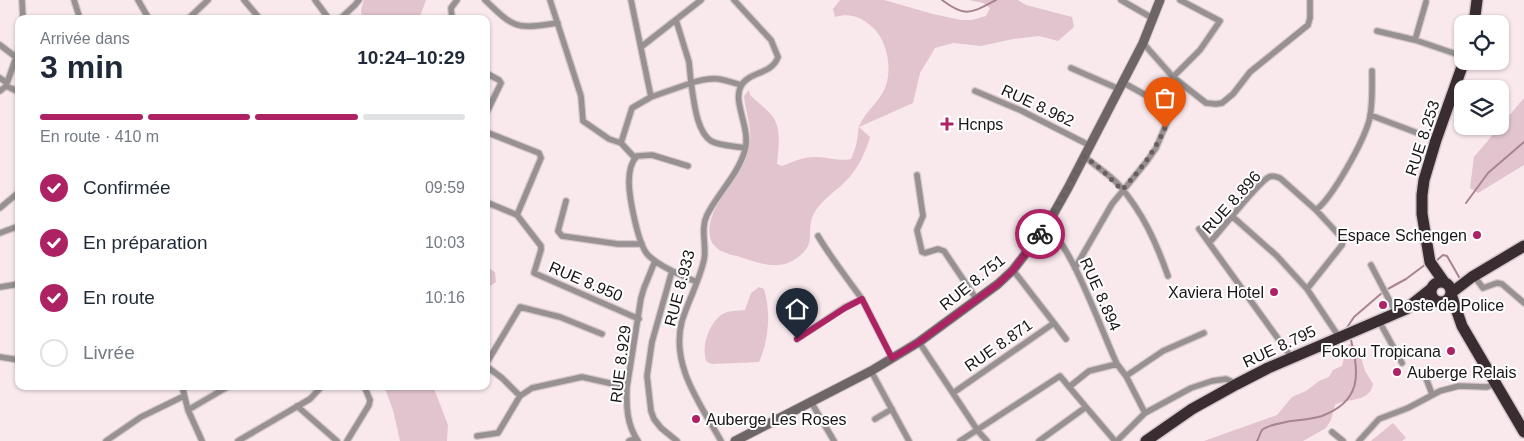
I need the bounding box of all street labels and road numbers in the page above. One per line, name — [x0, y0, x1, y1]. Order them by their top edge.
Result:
street label: RUE 8.962 — [999, 81, 1077, 130]
street label: RUE 8.253 — [1402, 98, 1443, 178]
street label: RUE 8.896 — [1199, 167, 1264, 237]
street label: RUE 8.933 — [661, 248, 698, 328]
street label: RUE 8.751 — [937, 251, 1008, 314]
street label: RUE 8.894 — [1077, 255, 1124, 334]
street label: RUE 8.950 — [546, 258, 625, 305]
street label: RUE 8.871 — [961, 316, 1035, 375]
street label: RUE 8.795 — [1240, 322, 1318, 371]
street label: RUE 8.929 — [607, 324, 634, 404]

